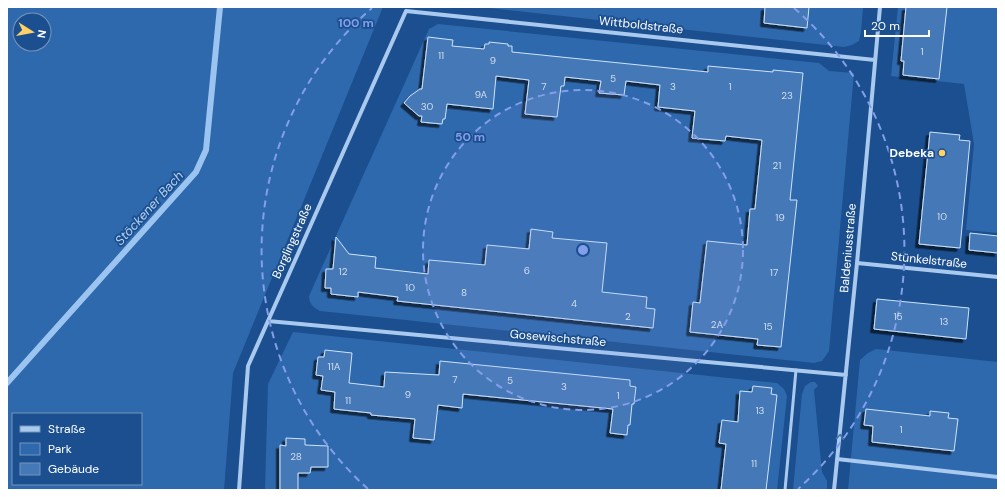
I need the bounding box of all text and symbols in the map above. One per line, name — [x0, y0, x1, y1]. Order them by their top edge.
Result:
north arrow — [12, 12, 52, 52]
scale bar — [865, 12, 929, 38]
street label: Wittboldstraße — [598, 13, 684, 37]
text: 100 m — [338, 15, 374, 31]
text: 20 m — [871, 18, 900, 34]
text: N — [34, 29, 49, 39]
house number: 1 — [920, 45, 924, 58]
house number: 11 — [438, 49, 444, 62]
house number: 9 — [490, 54, 496, 67]
house number: 5 — [610, 72, 616, 85]
house number: 7 — [541, 80, 547, 93]
house number: 3 — [670, 80, 676, 93]
house number: 1 — [728, 80, 732, 93]
house number: 9A — [475, 88, 488, 101]
house number: 23 — [781, 89, 793, 102]
house number: 30 — [421, 100, 434, 113]
text: 50 m — [455, 129, 485, 145]
place label: Debeka — [889, 145, 934, 161]
marker: Debeka — [937, 148, 947, 158]
house number: 21 — [773, 159, 781, 172]
water label: Stöckener Bach — [111, 167, 187, 249]
street label: Borglingstraße — [268, 201, 316, 281]
street label: Baldeniusstraße — [836, 203, 860, 293]
house number: 10 — [937, 210, 947, 223]
house number: 19 — [775, 211, 785, 224]
centre of rings — [576, 243, 590, 257]
street label: Stünkelstraße — [890, 248, 968, 272]
house number: 6 — [524, 264, 530, 277]
house number: 12 — [339, 265, 348, 278]
house number: 17 — [770, 266, 778, 279]
house number: 10 — [405, 281, 415, 294]
house number: 8 — [461, 286, 467, 299]
house number: 4 — [571, 297, 577, 310]
house number: 2 — [625, 310, 631, 323]
house number: 15 — [893, 310, 903, 323]
house number: 13 — [939, 315, 949, 328]
house number: 2A — [711, 318, 724, 331]
house number: 15 — [763, 320, 773, 333]
street label: Gosewischstraße — [509, 326, 607, 350]
house number: 11A — [328, 360, 341, 373]
house number: 7 — [452, 373, 458, 386]
house number: 5 — [507, 374, 513, 387]
house number: 3 — [561, 380, 567, 393]
house number: 9 — [405, 388, 411, 401]
house number: 1 — [616, 389, 620, 402]
house number: 11 — [345, 394, 351, 407]
house number: 13 — [755, 404, 765, 417]
legend — [12, 413, 142, 485]
text: Straße — [48, 421, 85, 437]
house number: 1 — [899, 423, 903, 436]
one-way arrow — [835, 434, 844, 440]
text: Park — [48, 441, 72, 457]
house number: 28 — [290, 450, 302, 463]
house number: 11 — [751, 457, 757, 470]
text: Gebäude — [48, 461, 99, 477]

